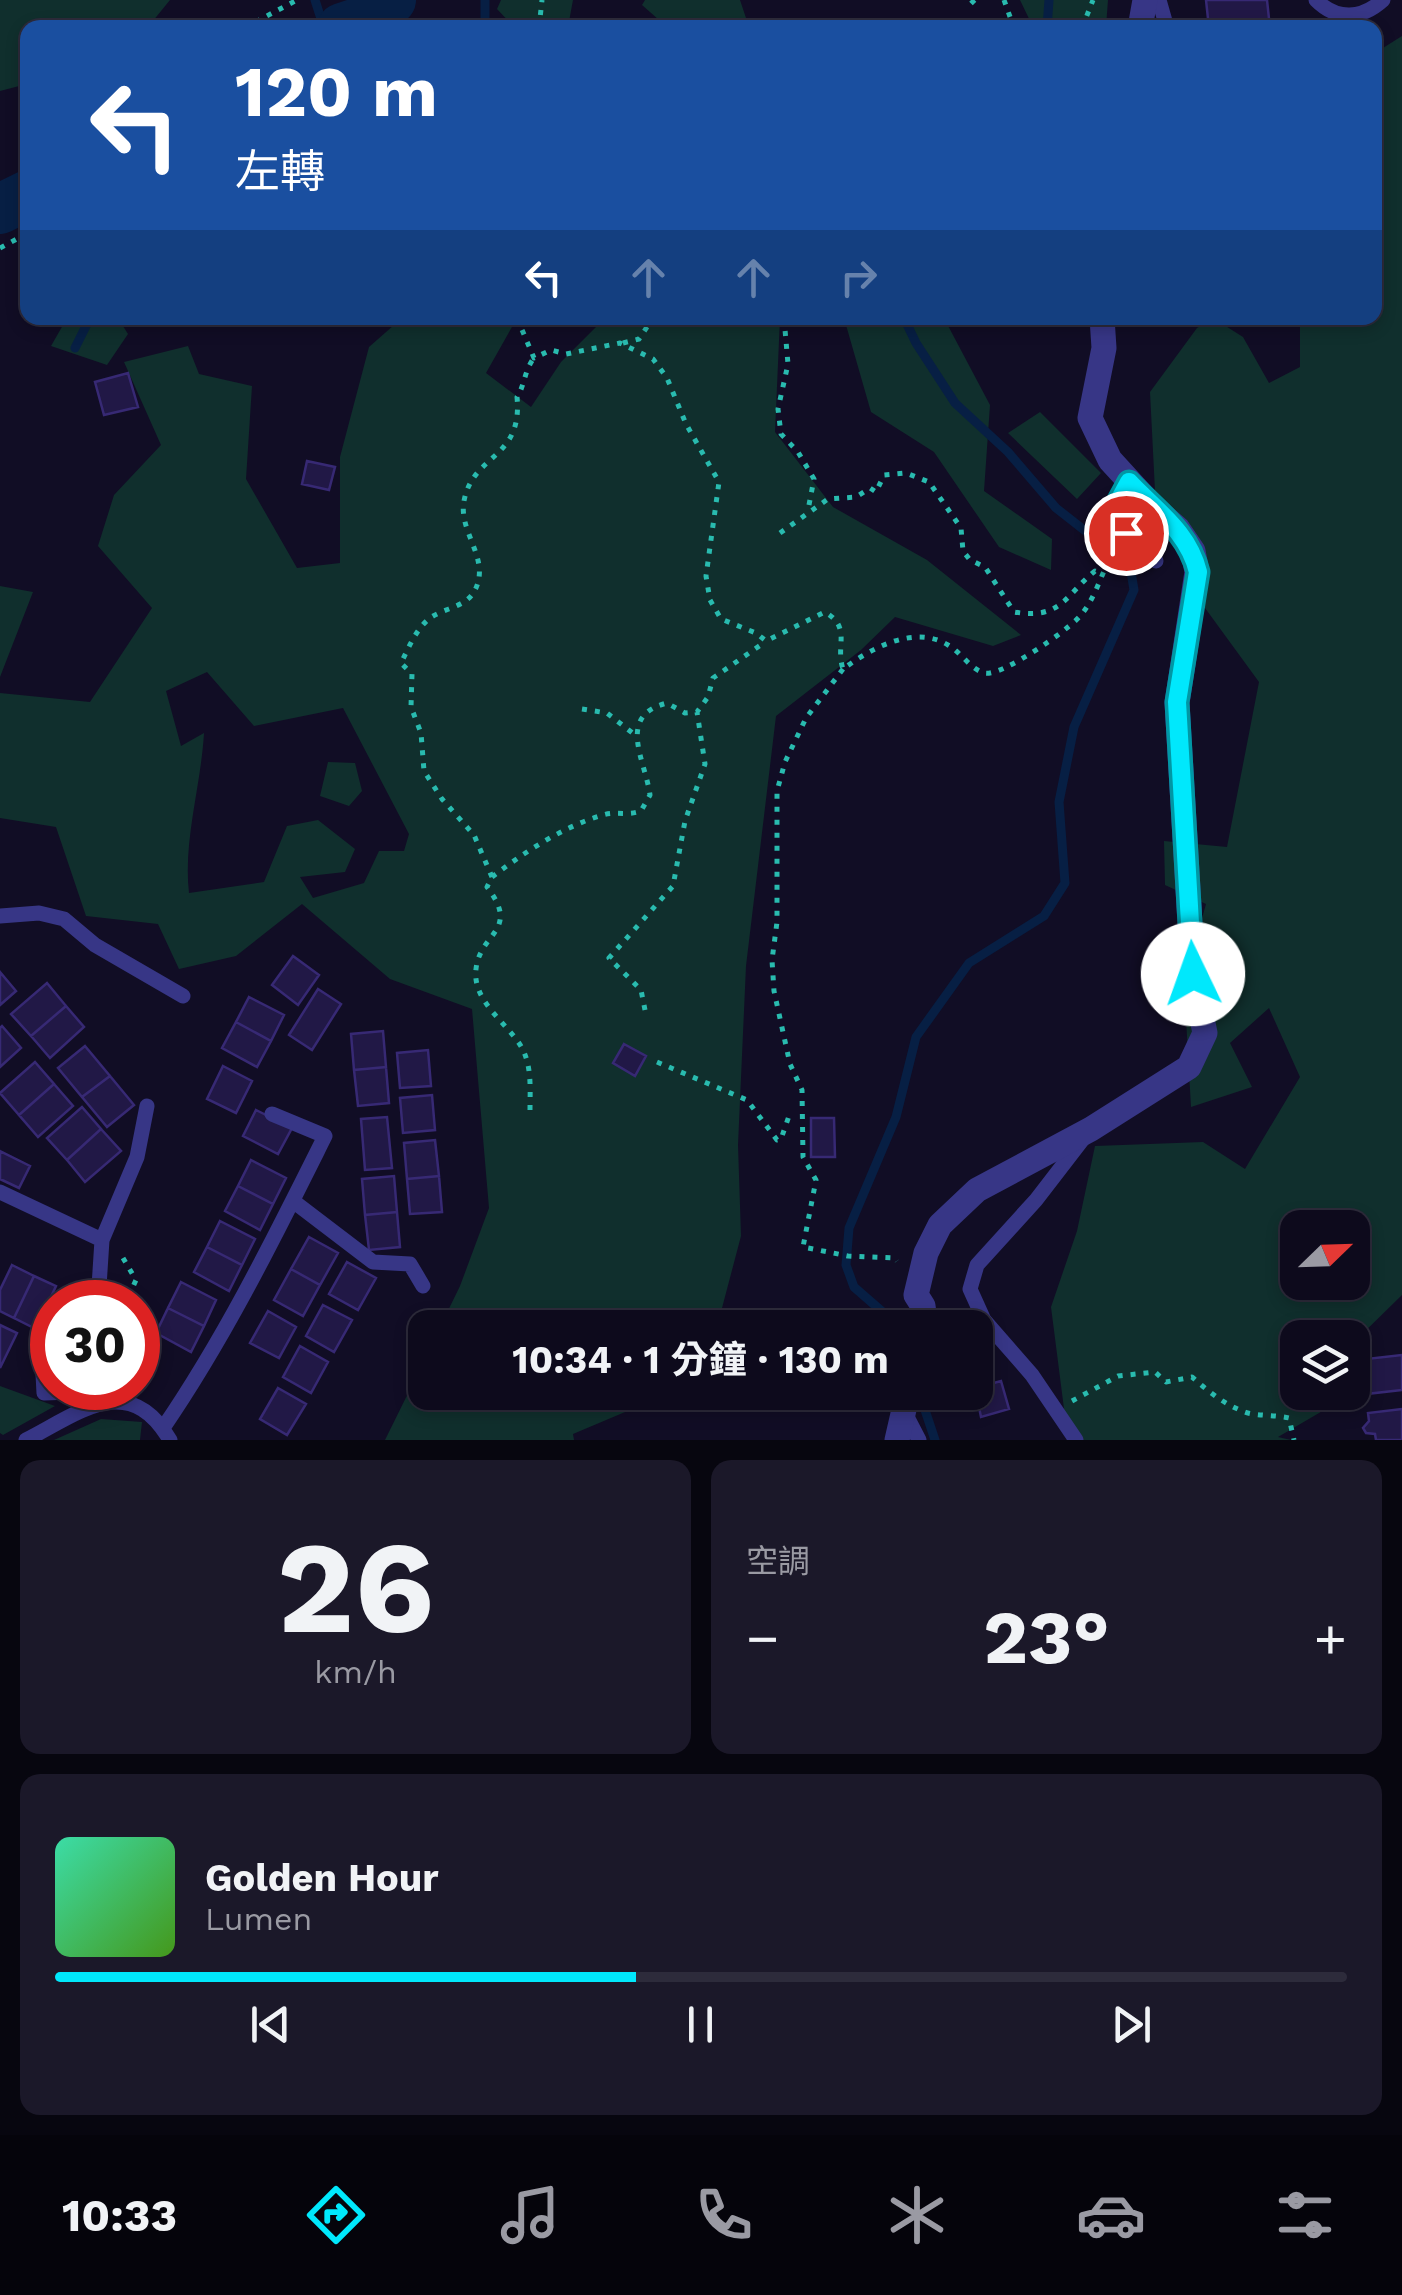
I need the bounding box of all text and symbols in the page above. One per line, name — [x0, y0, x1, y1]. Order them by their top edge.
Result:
text: 120 m — [235, 51, 438, 133]
icon: left — [70, 60, 200, 190]
text: 左轉 — [235, 145, 325, 198]
icon: left — [516, 250, 571, 305]
icon: ahead — [621, 250, 676, 305]
icon: ahead — [726, 250, 781, 305]
icon: right — [831, 250, 886, 305]
pin — [1084, 491, 1169, 576]
icon: arrive — [1099, 506, 1154, 561]
position arrow — [1141, 922, 1245, 1026]
north arrow — [1280, 1210, 1370, 1300]
map controls — [1280, 1210, 1370, 1410]
speed limit sign: 30 — [30, 1280, 160, 1410]
button: layers — [1280, 1320, 1370, 1410]
text: 10:34 · 1 分鐘 · 130 m — [512, 1338, 889, 1382]
text: 26 — [277, 1511, 434, 1664]
text: 空調 — [746, 1542, 810, 1580]
text: 23° — [983, 1593, 1110, 1681]
text: − — [746, 1606, 779, 1670]
text: + — [1314, 1606, 1347, 1670]
text: km/h — [314, 1653, 397, 1691]
text: Golden Hour — [205, 1856, 439, 1900]
text: Lumen — [205, 1900, 312, 1938]
icon: previous — [243, 1997, 298, 2052]
icon: pause — [673, 1997, 728, 2052]
icon: next — [1104, 1997, 1159, 2052]
icon: directions — [301, 2180, 371, 2250]
icon: music — [495, 2180, 565, 2250]
icon: phone — [689, 2180, 759, 2250]
icon: climate — [882, 2180, 952, 2250]
icon: car — [1076, 2180, 1146, 2250]
icon: filters — [1270, 2180, 1340, 2250]
text: 10:33 — [62, 2189, 177, 2242]

